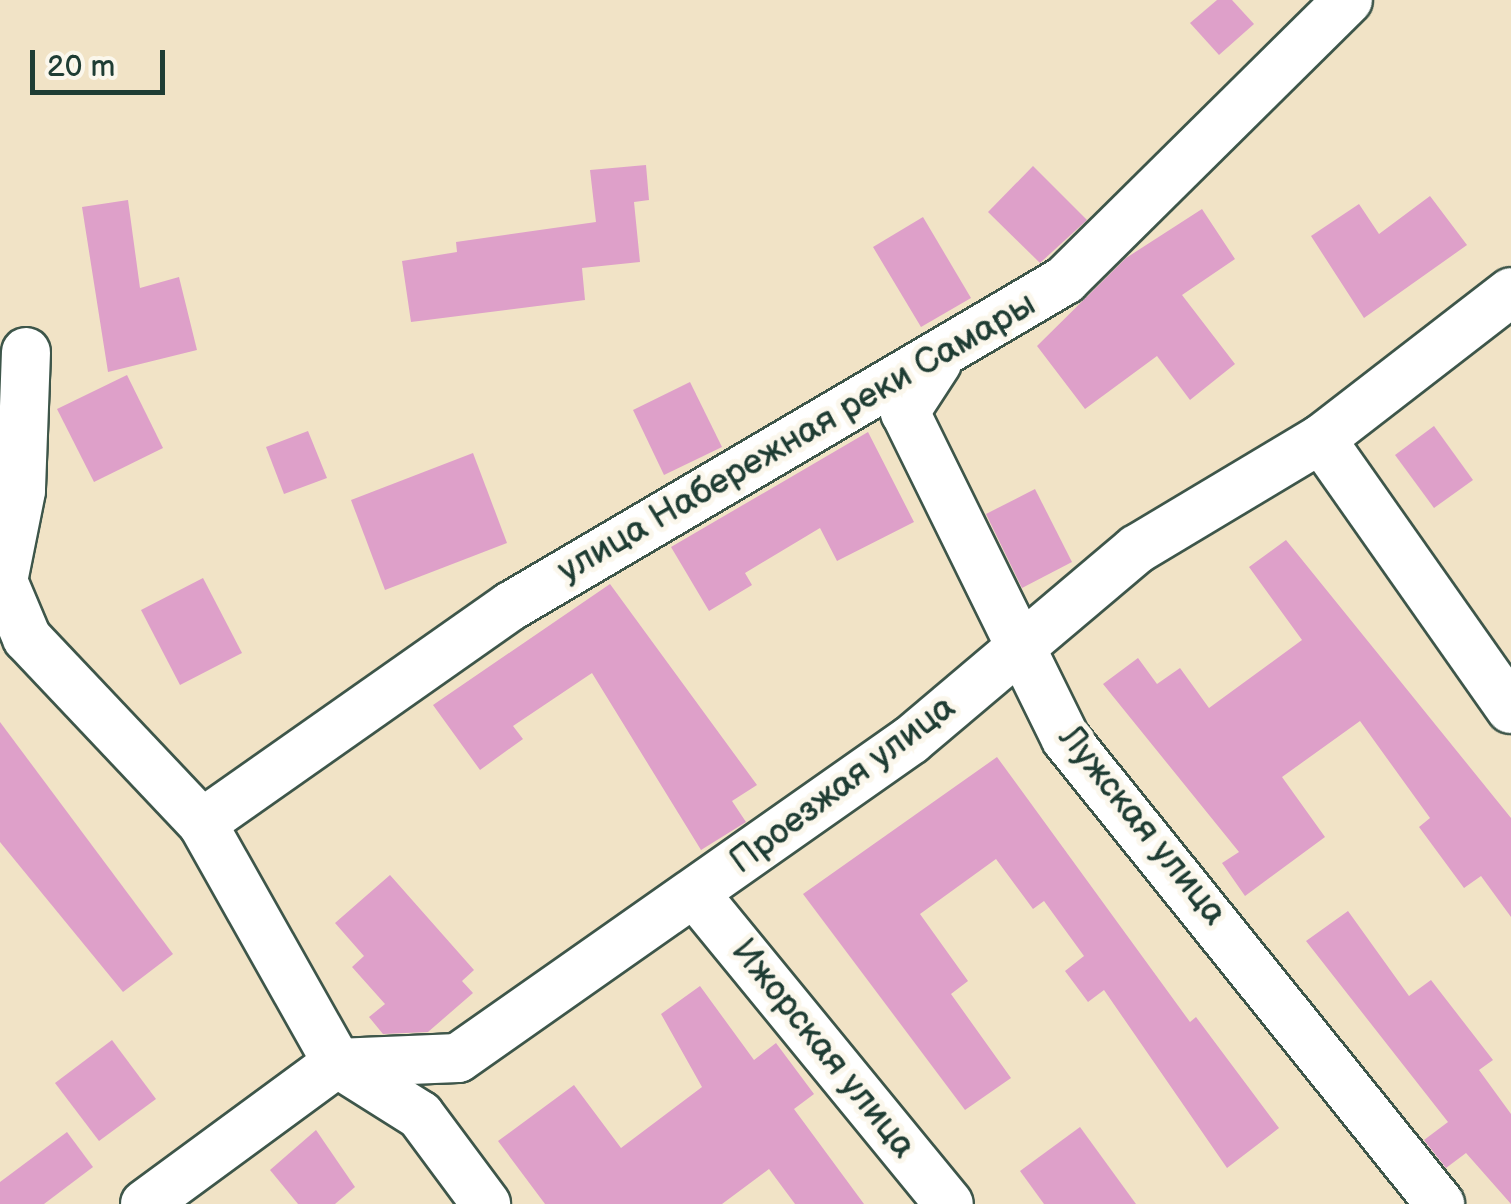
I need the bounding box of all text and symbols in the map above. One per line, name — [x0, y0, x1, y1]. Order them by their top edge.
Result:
scale bar — [35, 30, 170, 92]
text: 20 m — [47, 49, 115, 85]
street label: улица Набережная реки Самары — [551, 284, 1043, 592]
street label: Проезжая улица — [722, 687, 964, 883]
street label: Лужская улица — [1049, 718, 1235, 934]
street label: Ижорская улица — [722, 931, 924, 1167]

